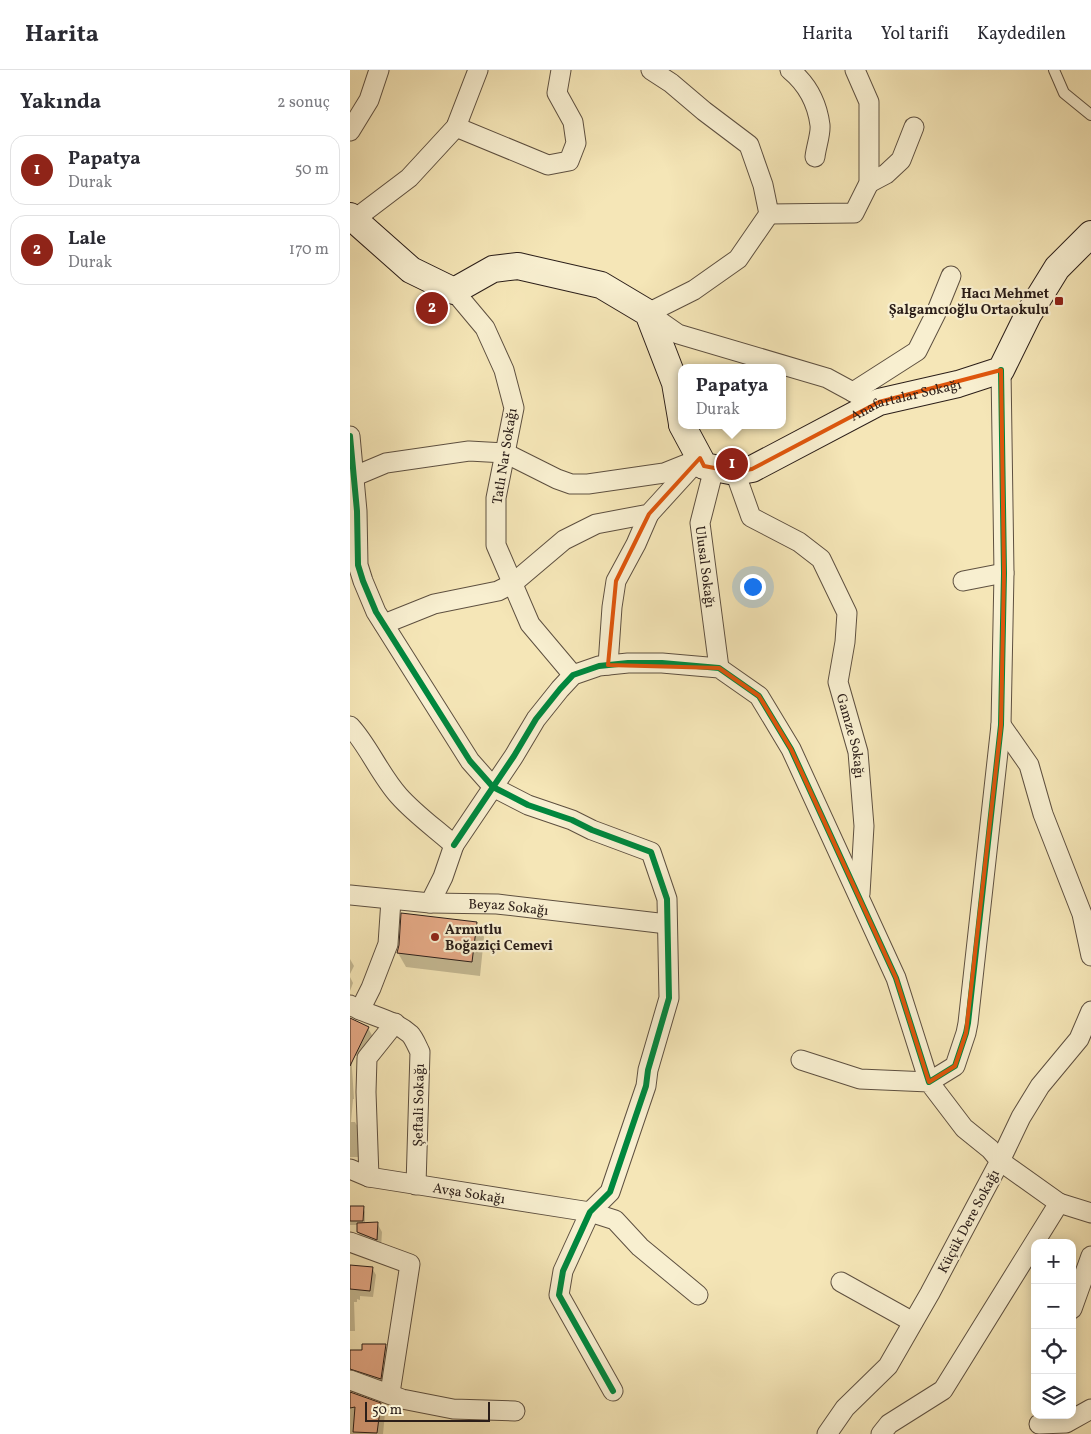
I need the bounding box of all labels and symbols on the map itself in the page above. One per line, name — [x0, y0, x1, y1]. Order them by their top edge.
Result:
place label: Hacı Mehmet Şalgamcıoğlu Ortaokulu — [889, 285, 1049, 320]
pin: 2 — [416, 289, 448, 327]
marker: Hacı Mehmet Şalgamcıoğlu Ortaokulu — [1053, 295, 1065, 307]
street label: Anafartalar Sokağı — [847, 376, 964, 427]
street label: Tatlı Nar Sokağı — [488, 407, 522, 506]
pin: 1 — [716, 445, 748, 483]
street label: Ulusal Sokağı — [689, 525, 719, 609]
your location — [740, 574, 766, 600]
street label: Gamze Sokağı — [831, 691, 868, 779]
street label: Beyaz Sokağı — [468, 896, 550, 921]
place label: Armutlu Boğaziçi Cemevi — [445, 921, 553, 956]
marker: Armutlu Boğaziçi Cemevi — [429, 931, 441, 943]
street label: Şeftali Sokağı — [409, 1063, 430, 1147]
street label: Küçük Dere Sokağı — [934, 1166, 1005, 1277]
street label: Avşa Sokağı — [431, 1179, 507, 1209]
scale bar — [365, 1399, 490, 1422]

